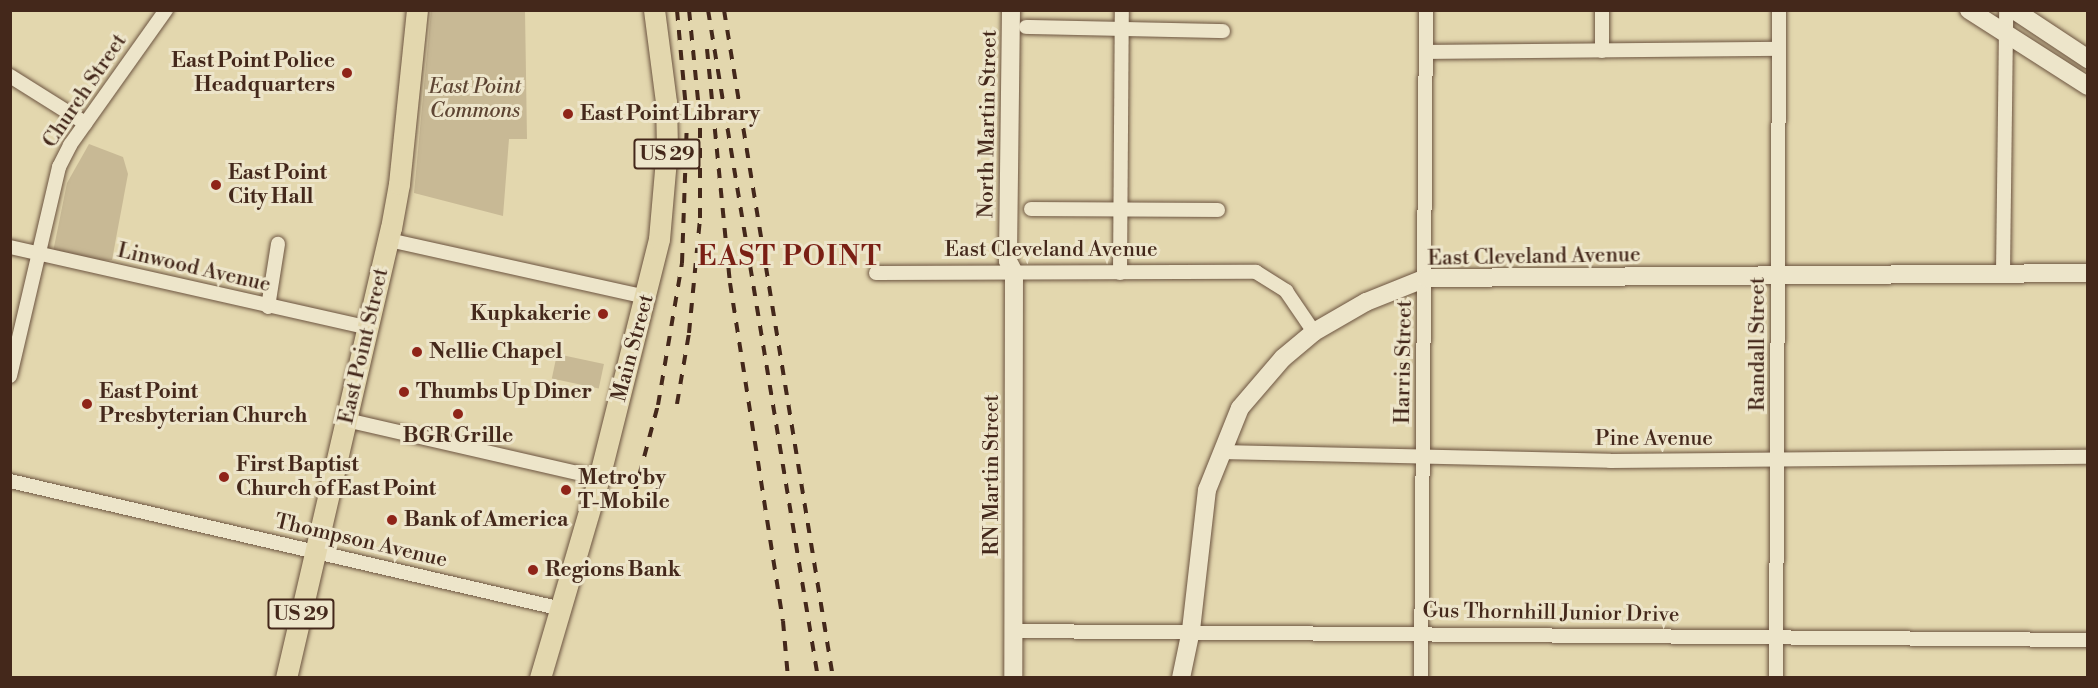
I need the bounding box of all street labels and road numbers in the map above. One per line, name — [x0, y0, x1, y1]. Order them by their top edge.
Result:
street label: Church Street — [38, 29, 132, 153]
street label: North Martin Street — [974, 30, 1002, 218]
road number: US 29 — [632, 137, 702, 171]
street label: East Cleveland Avenue — [945, 237, 1157, 263]
street label: Linwood Avenue — [115, 238, 273, 298]
street label: East Cleveland Avenue — [1427, 243, 1641, 271]
street label: East Point Street — [334, 266, 394, 426]
street label: Randall Street — [1745, 277, 1771, 411]
street label: Main Street — [607, 292, 659, 404]
street label: Harris Street — [1390, 300, 1418, 424]
street label: RN Martin Street — [979, 394, 1005, 556]
street label: Pine Avenue — [1595, 426, 1713, 452]
street label: Thompson Avenue — [272, 509, 450, 573]
road number: US 29 — [266, 597, 336, 631]
street label: Gus Thornhill Junior Drive — [1422, 598, 1680, 628]

